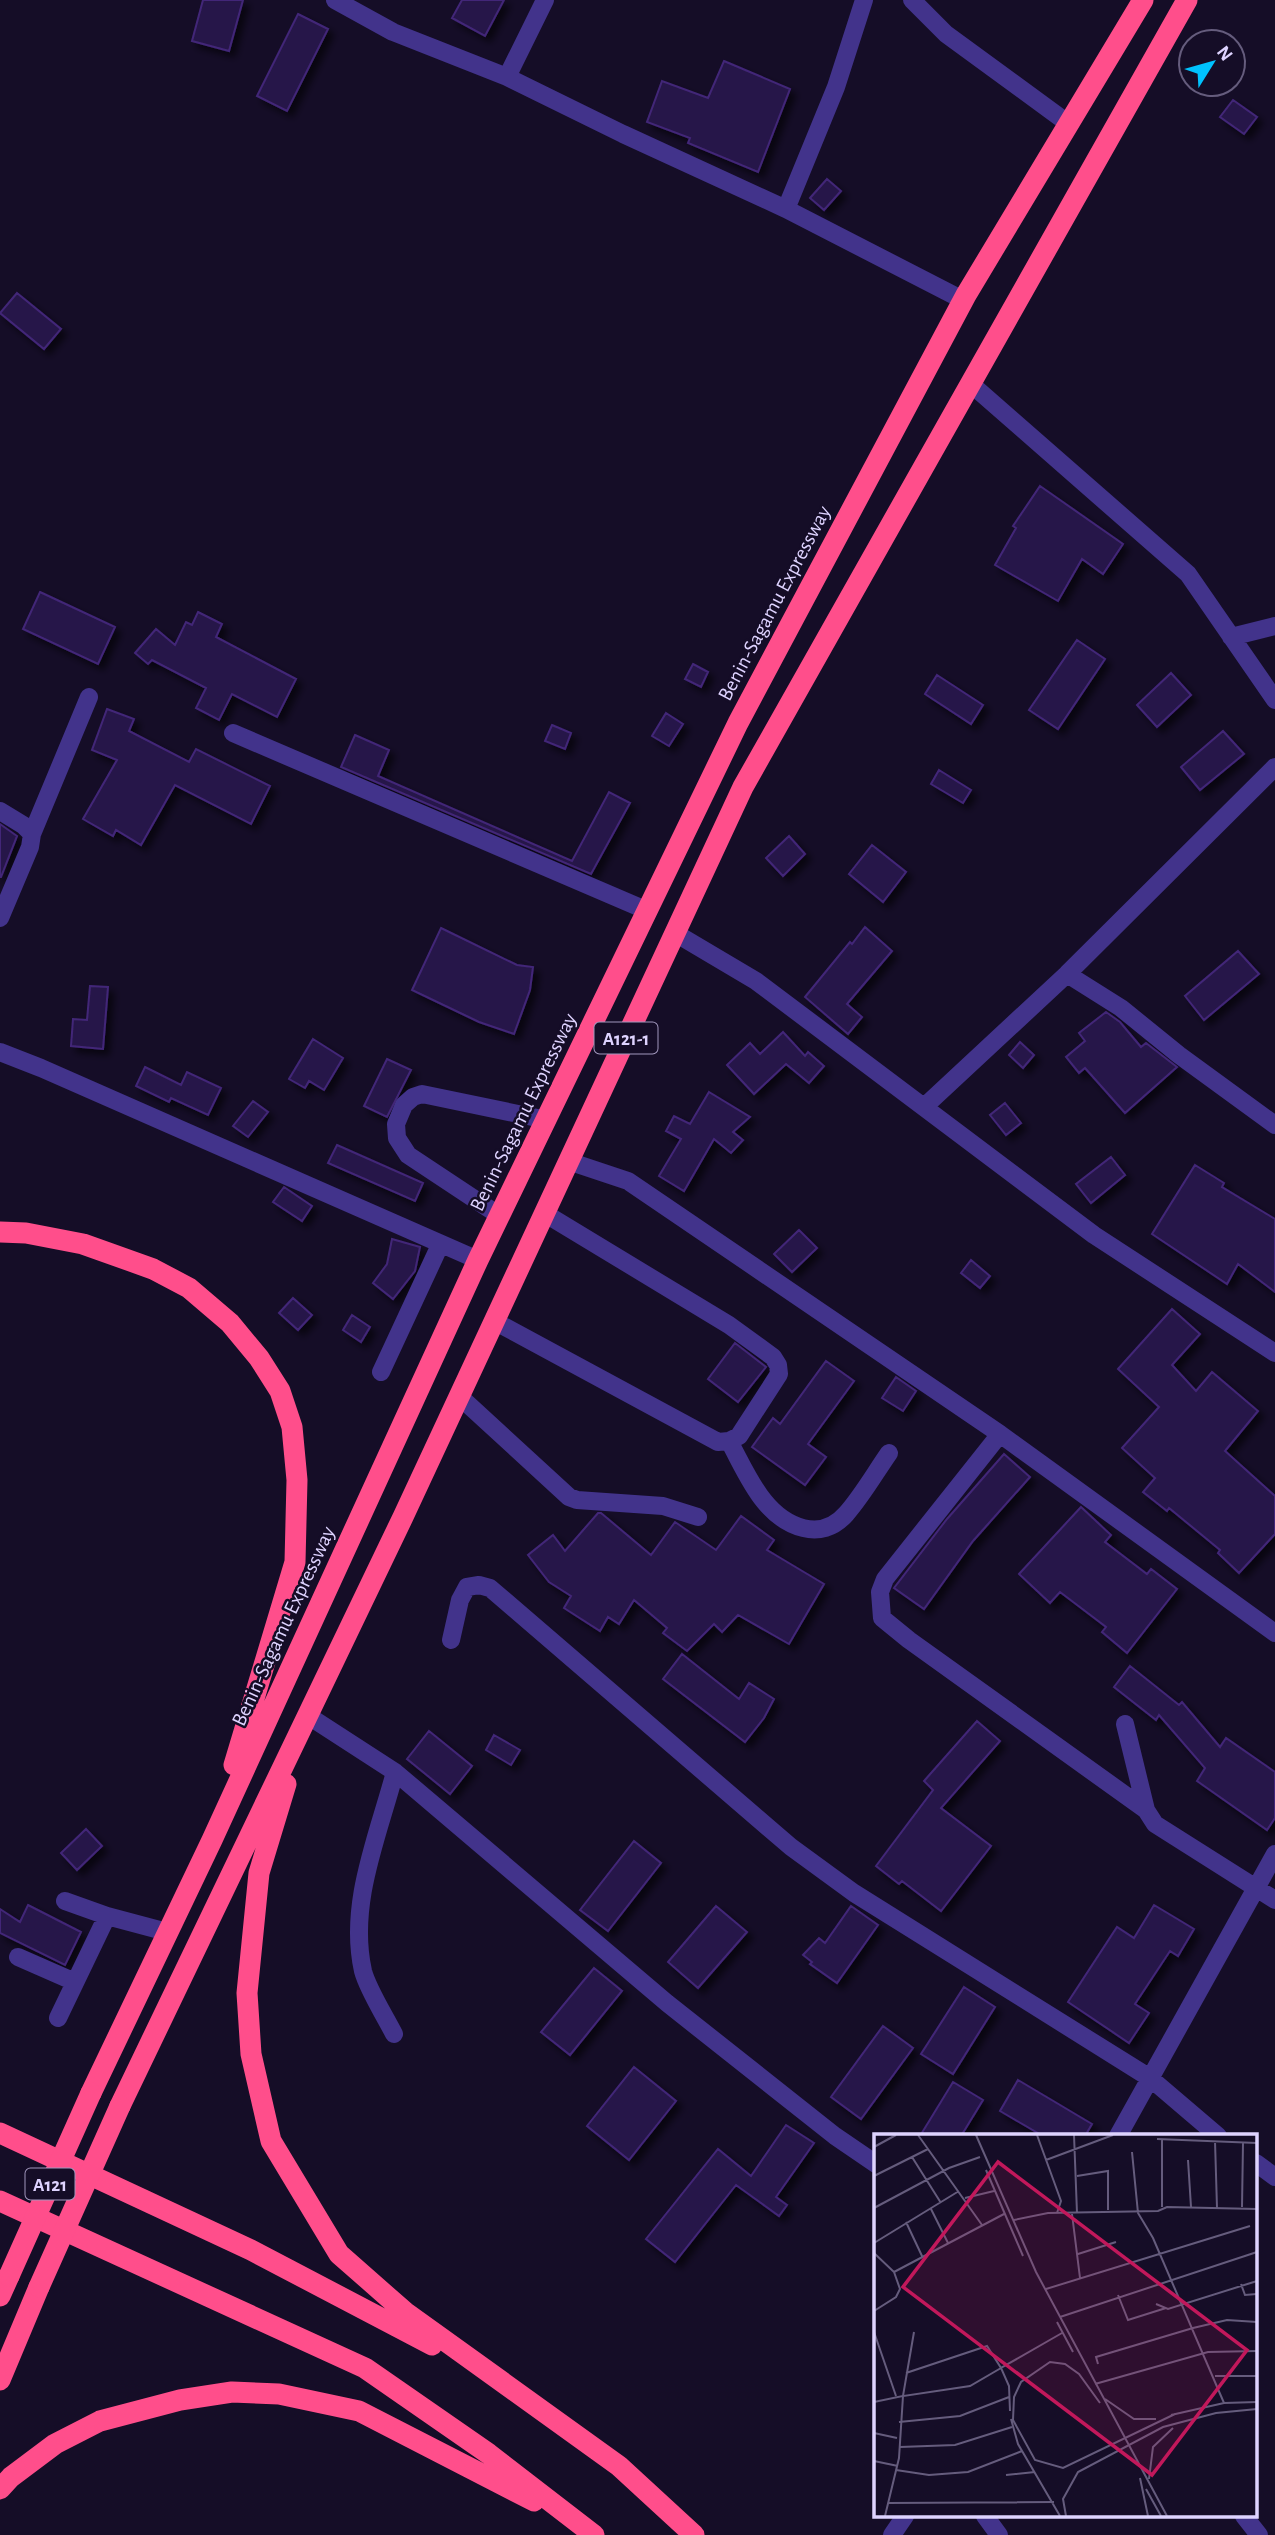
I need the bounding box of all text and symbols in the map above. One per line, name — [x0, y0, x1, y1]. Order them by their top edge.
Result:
north arrow — [1177, 28, 1247, 98]
text: N — [1213, 43, 1236, 65]
street label: Benin-Sagamu Expressway — [714, 502, 835, 704]
street label: Benin-Sagamu Expressway — [466, 1010, 581, 1215]
road number: A121-1 — [594, 1022, 658, 1054]
street label: Benin-Sagamu Expressway — [228, 1523, 339, 1729]
inset map — [874, 2134, 1258, 2518]
road number: A121 — [26, 2168, 74, 2200]

